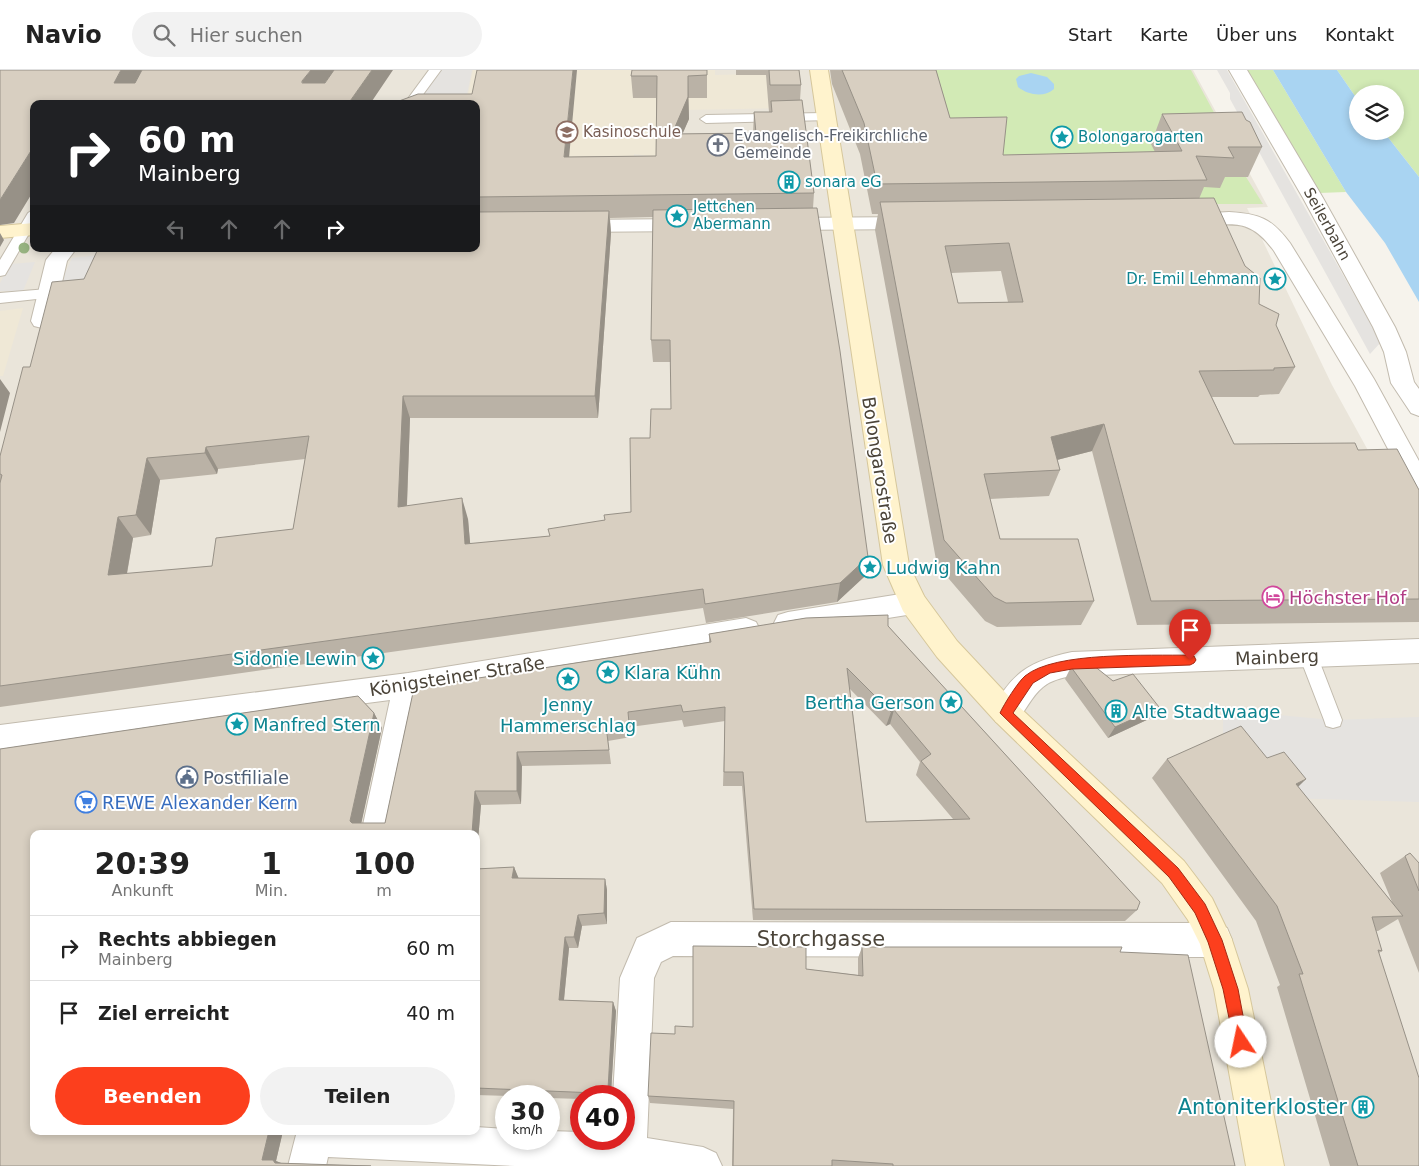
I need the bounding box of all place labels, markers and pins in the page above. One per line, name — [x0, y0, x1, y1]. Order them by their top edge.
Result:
school or university icon: Kasinoschule — [555, 120, 579, 144]
place label: Kasinoschule — [583, 123, 681, 141]
place icon: Bolongarogarten — [1050, 125, 1074, 149]
place label: Evangelisch-Freikirchliche Gemeinde — [734, 127, 928, 162]
place label: Bolongarogarten — [1078, 128, 1204, 146]
church icon: Evangelisch-Freikirchliche Gemeinde — [706, 133, 730, 157]
building icon: sonara eG — [777, 170, 801, 194]
place label: sonara eG — [805, 173, 882, 191]
place label: Jettchen Abermann — [692, 198, 771, 233]
place icon: Jettchen Abermann — [665, 204, 689, 228]
place icon: Dr. Emil Lehmann — [1263, 267, 1287, 291]
place label: Dr. Emil Lehmann — [1126, 270, 1259, 288]
place icon: Ludwig Kahn — [858, 555, 882, 579]
place label: Ludwig Kahn — [886, 557, 1001, 578]
hotel icon: Höchster Hof — [1261, 585, 1285, 609]
place label: Höchster Hof — [1289, 587, 1407, 608]
pin — [1169, 609, 1211, 660]
place icon: Sidonie Lewin — [361, 646, 385, 670]
place label: Sidonie Lewin — [233, 648, 357, 669]
place icon: Klara Kühn — [596, 660, 620, 684]
place label: Klara Kühn — [624, 662, 721, 683]
place icon: Jenny Hammerschlag — [556, 667, 580, 691]
place icon: Bertha Gerson — [939, 690, 963, 714]
place label: Bertha Gerson — [805, 692, 935, 713]
place label: Jenny Hammerschlag — [500, 694, 636, 736]
building icon: Alte Stadtwaage — [1104, 699, 1128, 723]
place label: Alte Stadtwaage — [1132, 701, 1280, 722]
place icon: Manfred Stern — [225, 712, 249, 736]
place label: Manfred Stern — [253, 714, 381, 735]
public building icon: Postfiliale — [175, 765, 199, 789]
place label: Postfiliale — [203, 767, 289, 788]
supermarket icon: REWE Alexander Kern — [74, 790, 98, 814]
place label: REWE Alexander Kern — [102, 792, 298, 813]
place label: Antoniterkloster — [1178, 1095, 1347, 1119]
building icon: Antoniterkloster — [1351, 1095, 1375, 1119]

